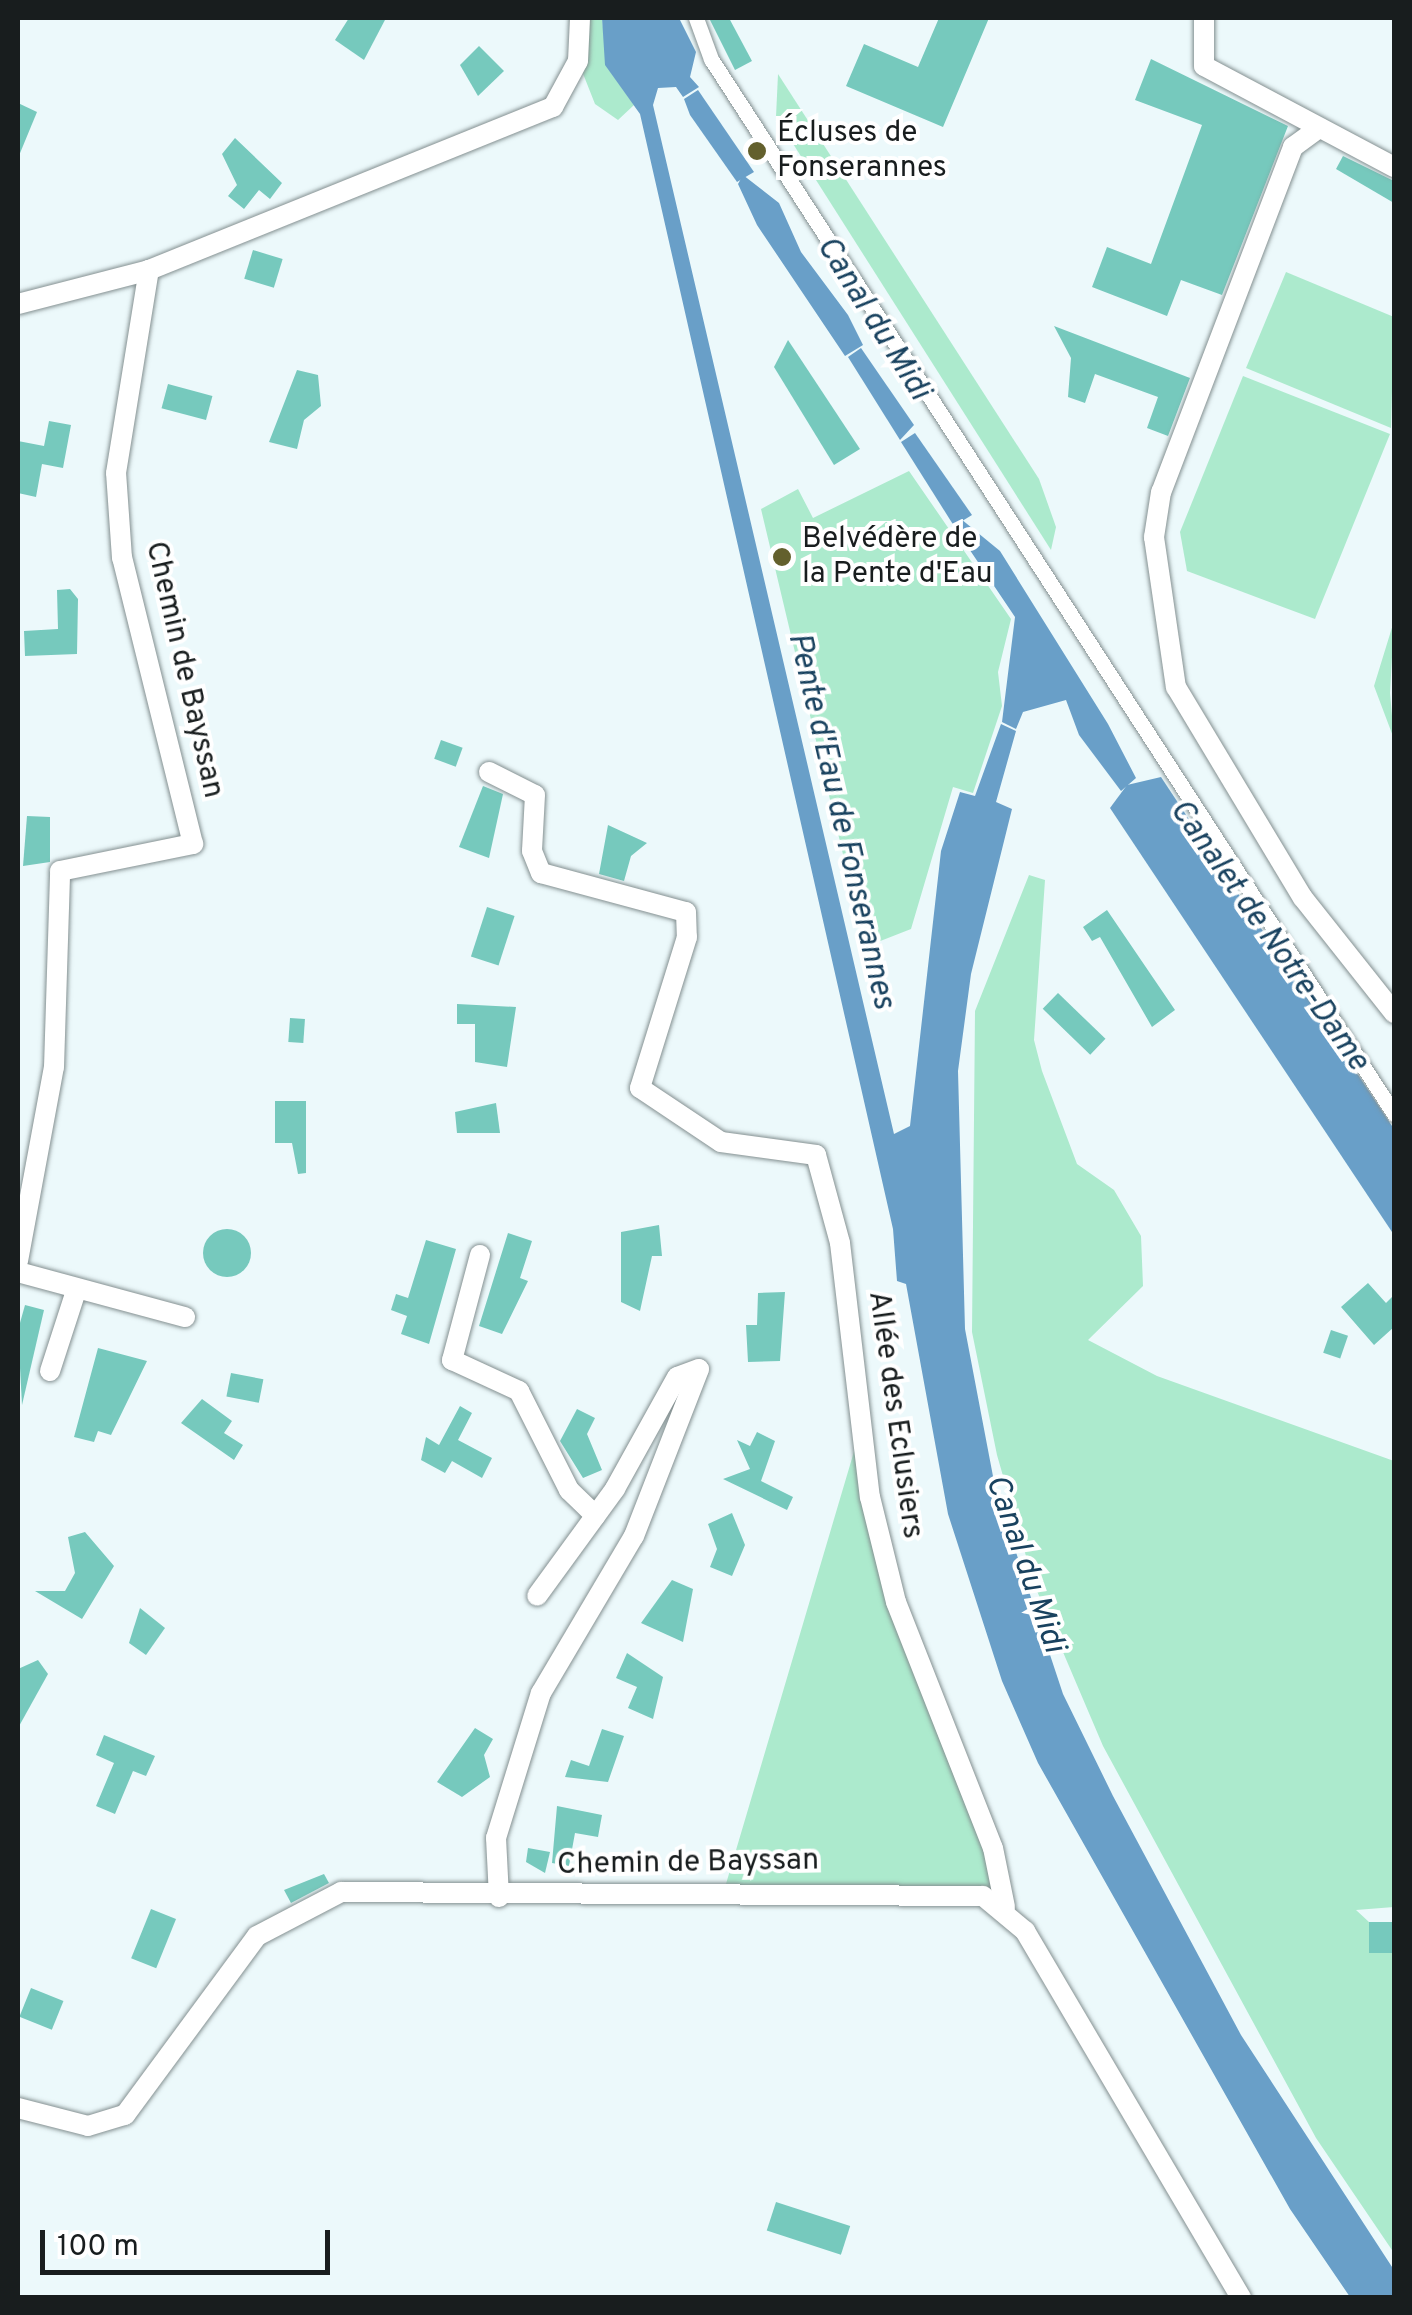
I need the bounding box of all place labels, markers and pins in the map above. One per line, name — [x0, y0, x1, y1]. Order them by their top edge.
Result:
place label: Écluses de Fonserannes — [777, 116, 947, 186]
marker: Écluses de Fonserannes — [746, 140, 768, 162]
place label: Belvédère de la Pente d'Eau — [802, 522, 993, 592]
marker: Belvédère de la Pente d'Eau — [771, 546, 793, 568]

